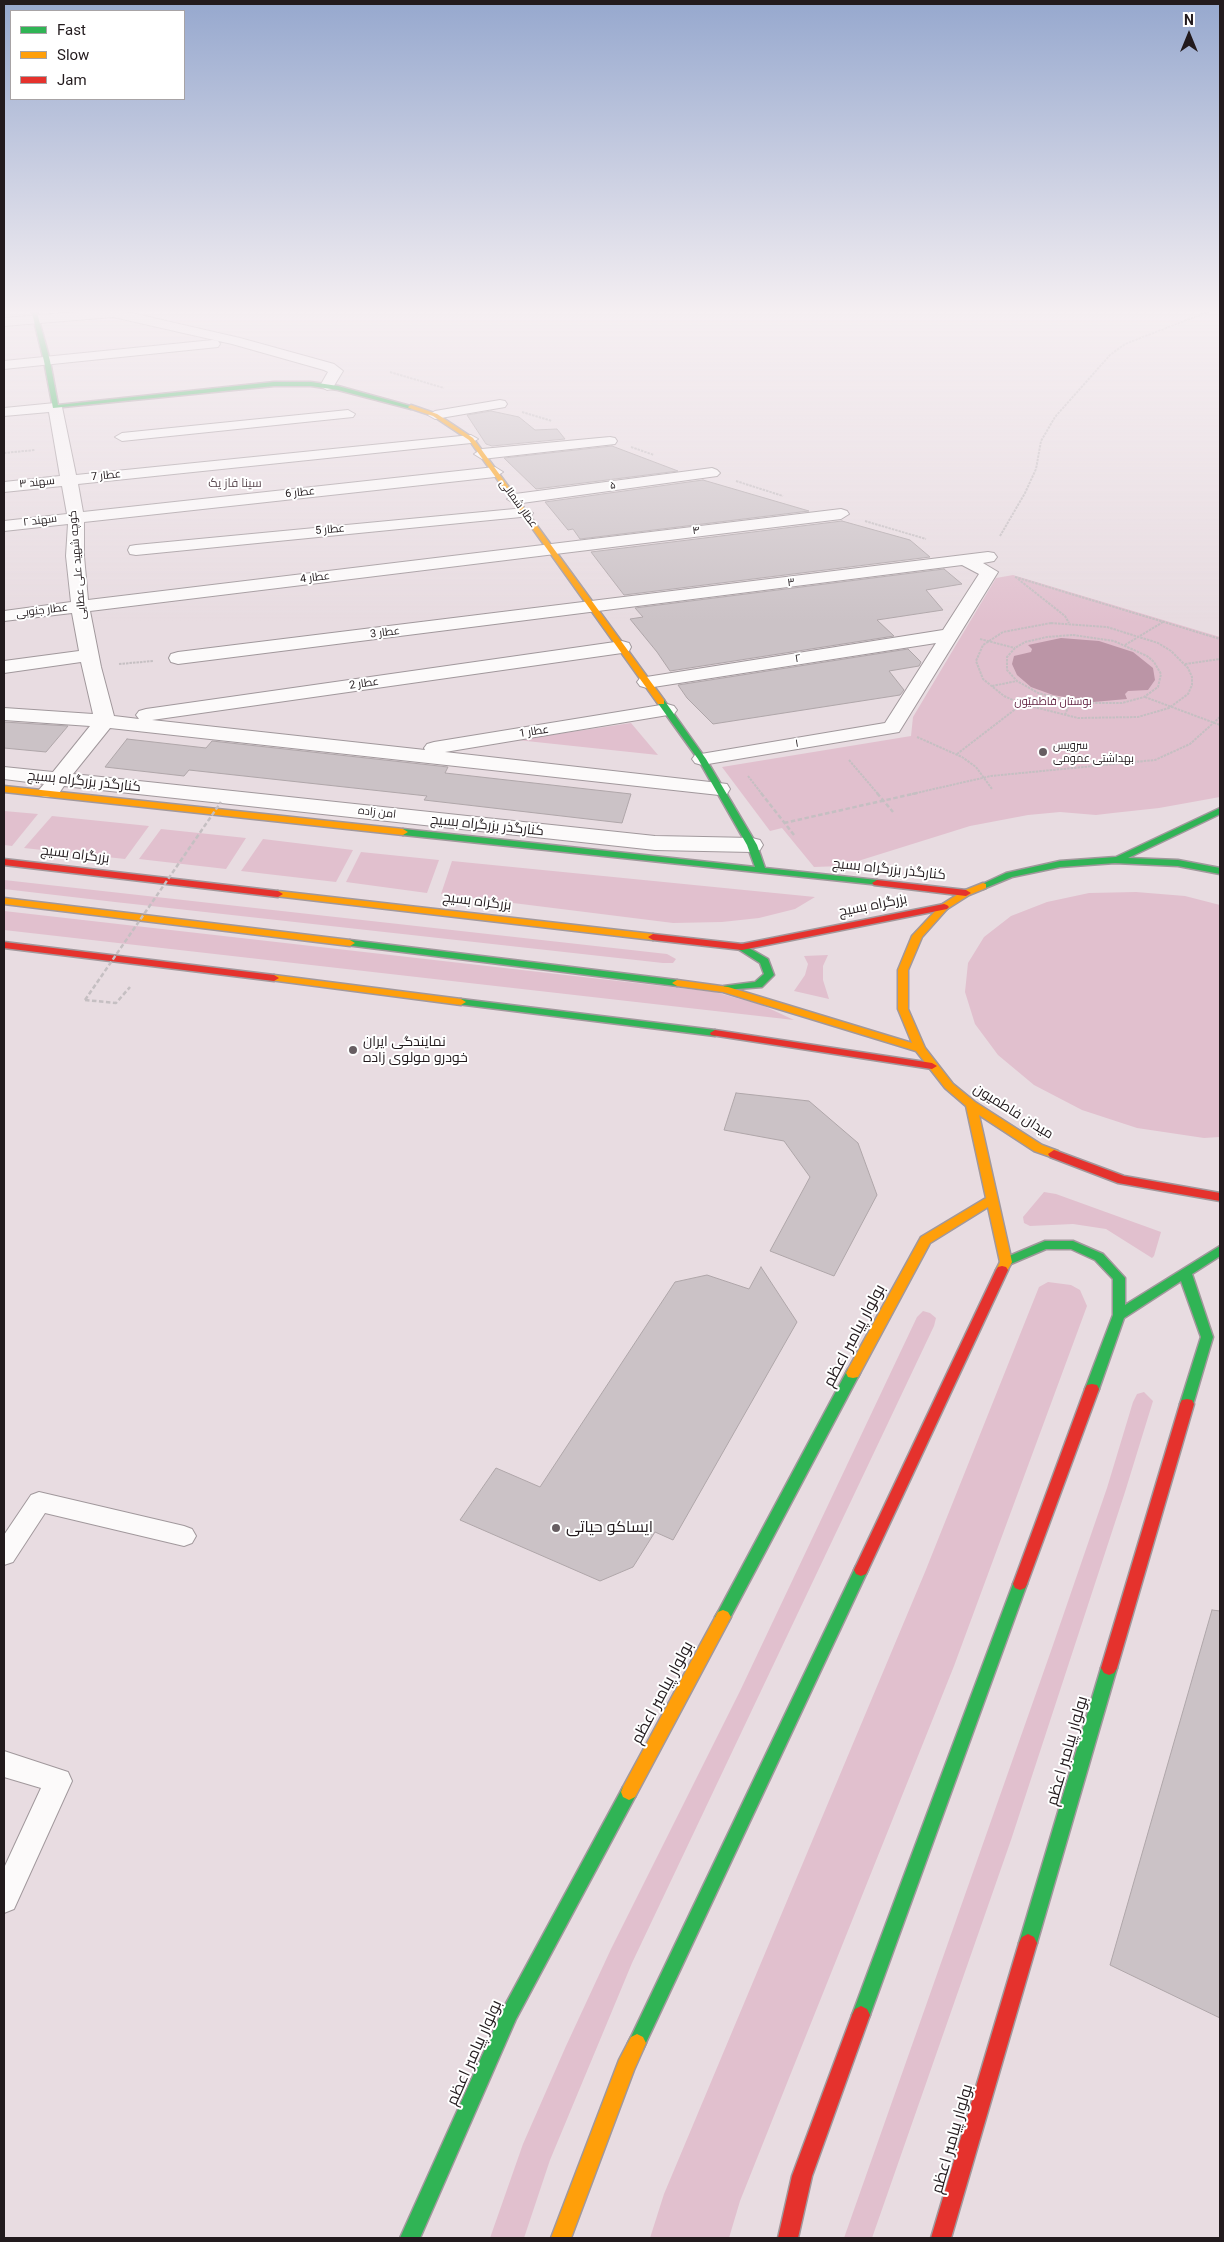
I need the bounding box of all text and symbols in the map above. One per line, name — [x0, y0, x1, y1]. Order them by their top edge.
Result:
legend — [10, 10, 185, 100]
north arrow — [1164, 10, 1214, 60]
text: N — [1184, 12, 1194, 28]
text: Fast — [57, 21, 86, 39]
text: Slow — [57, 46, 89, 64]
text: Jam — [57, 71, 87, 89]
street label: عطار 7 — [90, 468, 122, 484]
street label: سهند ۳ — [19, 475, 55, 491]
district label: سینا فاز یک — [208, 477, 262, 491]
street label: عطار شمالی — [496, 477, 540, 531]
street label: ۵ — [609, 479, 617, 493]
street label: عطار 6 — [284, 485, 316, 501]
street label: کوچه شهید علی عطایی — [67, 510, 89, 620]
street label: سهند ۲ — [22, 512, 58, 530]
street label: عطار 5 — [315, 522, 345, 538]
street label: ۴ — [692, 524, 700, 538]
street label: عطار 4 — [299, 570, 331, 586]
street label: ۳ — [787, 576, 795, 590]
street label: عطار جنوبی — [15, 601, 69, 621]
street label: عطار 3 — [369, 625, 401, 641]
street label: ۲ — [794, 652, 802, 666]
street label: عطار 2 — [348, 675, 380, 693]
park label: بوستان فاطمیّون — [1014, 695, 1092, 709]
street label: عطار 1 — [518, 723, 550, 741]
street label: ۱ — [794, 737, 800, 751]
place label: سرویس بهداشتی عمومی — [1053, 739, 1134, 765]
marker: سرویس بهداشتی عمومی — [1037, 746, 1049, 758]
street label: کنارگذر بزرگراه بسیج — [26, 768, 142, 796]
street label: امن زاده — [357, 804, 397, 822]
street label: کنارگذر بزرگراه بسیج — [429, 812, 545, 840]
street label: بزرگراه بسیج — [40, 842, 110, 868]
street label: کنارگذر بزرگراه بسیج — [831, 856, 947, 884]
street label: بزرگراه بسیج — [442, 889, 512, 915]
street label: بزرگراه بسیج — [837, 891, 909, 921]
place label: نمایندگی ایران خودرو مولوی زاده — [363, 1034, 468, 1066]
marker: نمایندگی ایران خودرو مولوی زاده — [347, 1044, 359, 1056]
street label: میدان فاطمیون — [970, 1081, 1056, 1143]
street label: بولوار پیامبر اعظم — [820, 1281, 890, 1391]
place label: ایساکو حیاتی — [566, 1518, 653, 1538]
marker: ایساکو حیاتی — [550, 1522, 562, 1534]
street label: بولوار پیامبر اعظم — [628, 1638, 698, 1748]
street label: بولوار پیامبر اعظم — [1043, 1694, 1093, 1808]
street label: بولوار پیامبر اعظم — [443, 1997, 507, 2109]
street label: بولوار پیامبر اعظم — [928, 2082, 978, 2196]

